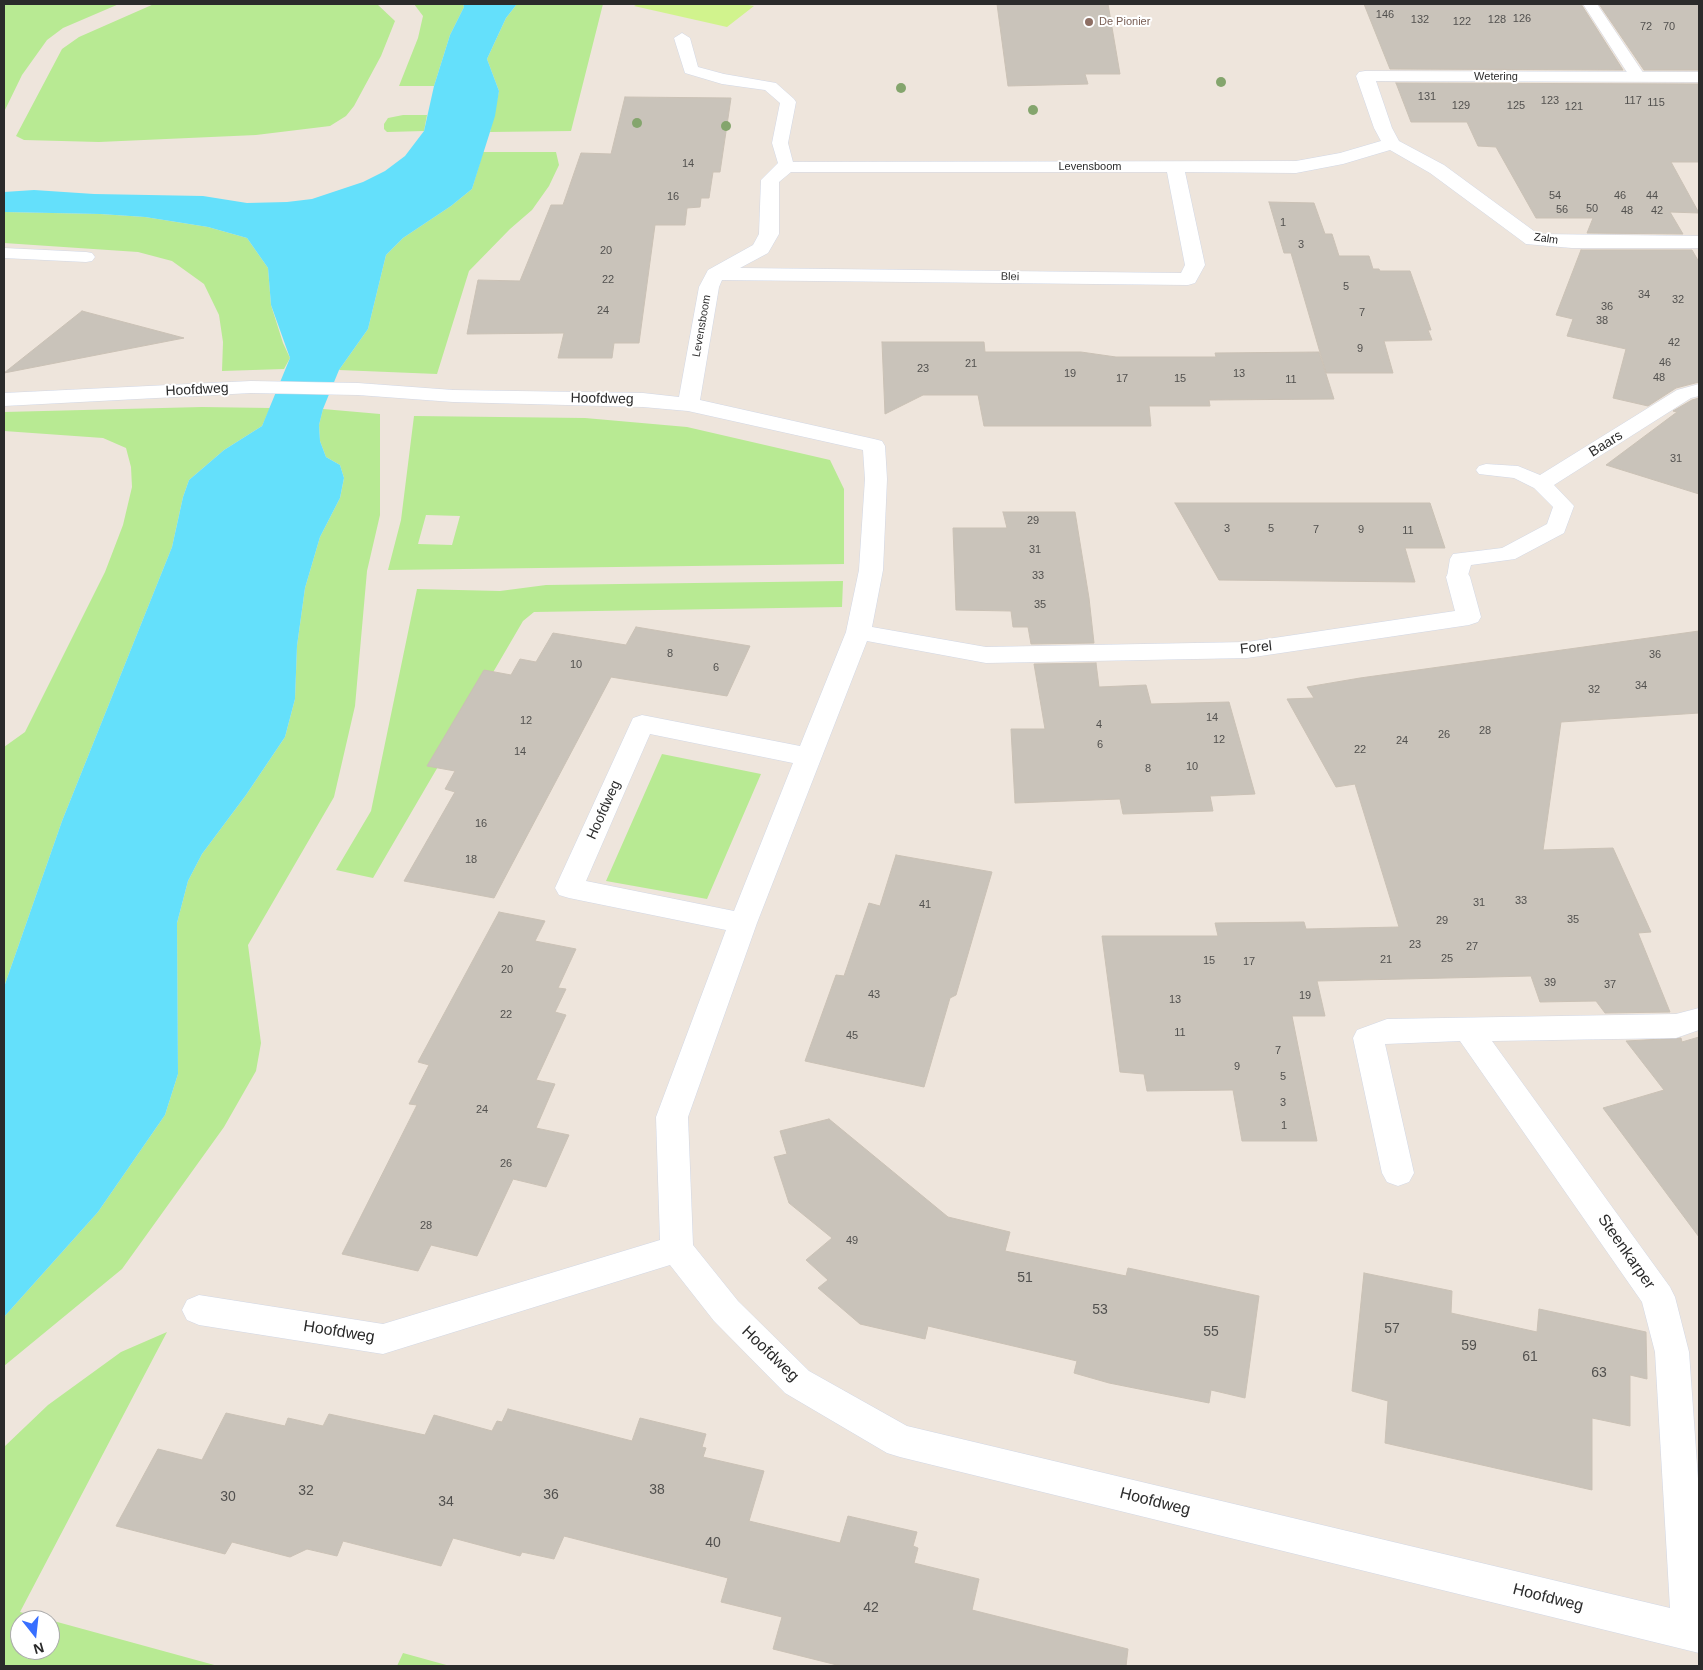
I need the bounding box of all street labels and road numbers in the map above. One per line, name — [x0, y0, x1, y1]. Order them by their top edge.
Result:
street label: Wetering — [1474, 70, 1518, 84]
street label: Levensboom — [1059, 160, 1121, 174]
street label: Zalm — [1533, 231, 1559, 247]
street label: Blei — [1001, 270, 1019, 284]
street label: Levensboom — [690, 294, 714, 358]
street label: Hoofdweg — [165, 380, 229, 400]
street label: Hoofdweg — [570, 390, 634, 408]
street label: Baars — [1586, 427, 1626, 461]
street label: Forel — [1239, 638, 1273, 658]
street label: Hoofdweg — [584, 778, 624, 842]
street label: Steenkarper — [1593, 1211, 1659, 1293]
street label: Hoofdweg — [302, 1317, 376, 1347]
street label: Hoofdweg — [737, 1322, 803, 1386]
street label: Hoofdweg — [1118, 1484, 1192, 1520]
street label: Hoofdweg — [1511, 1580, 1585, 1616]

